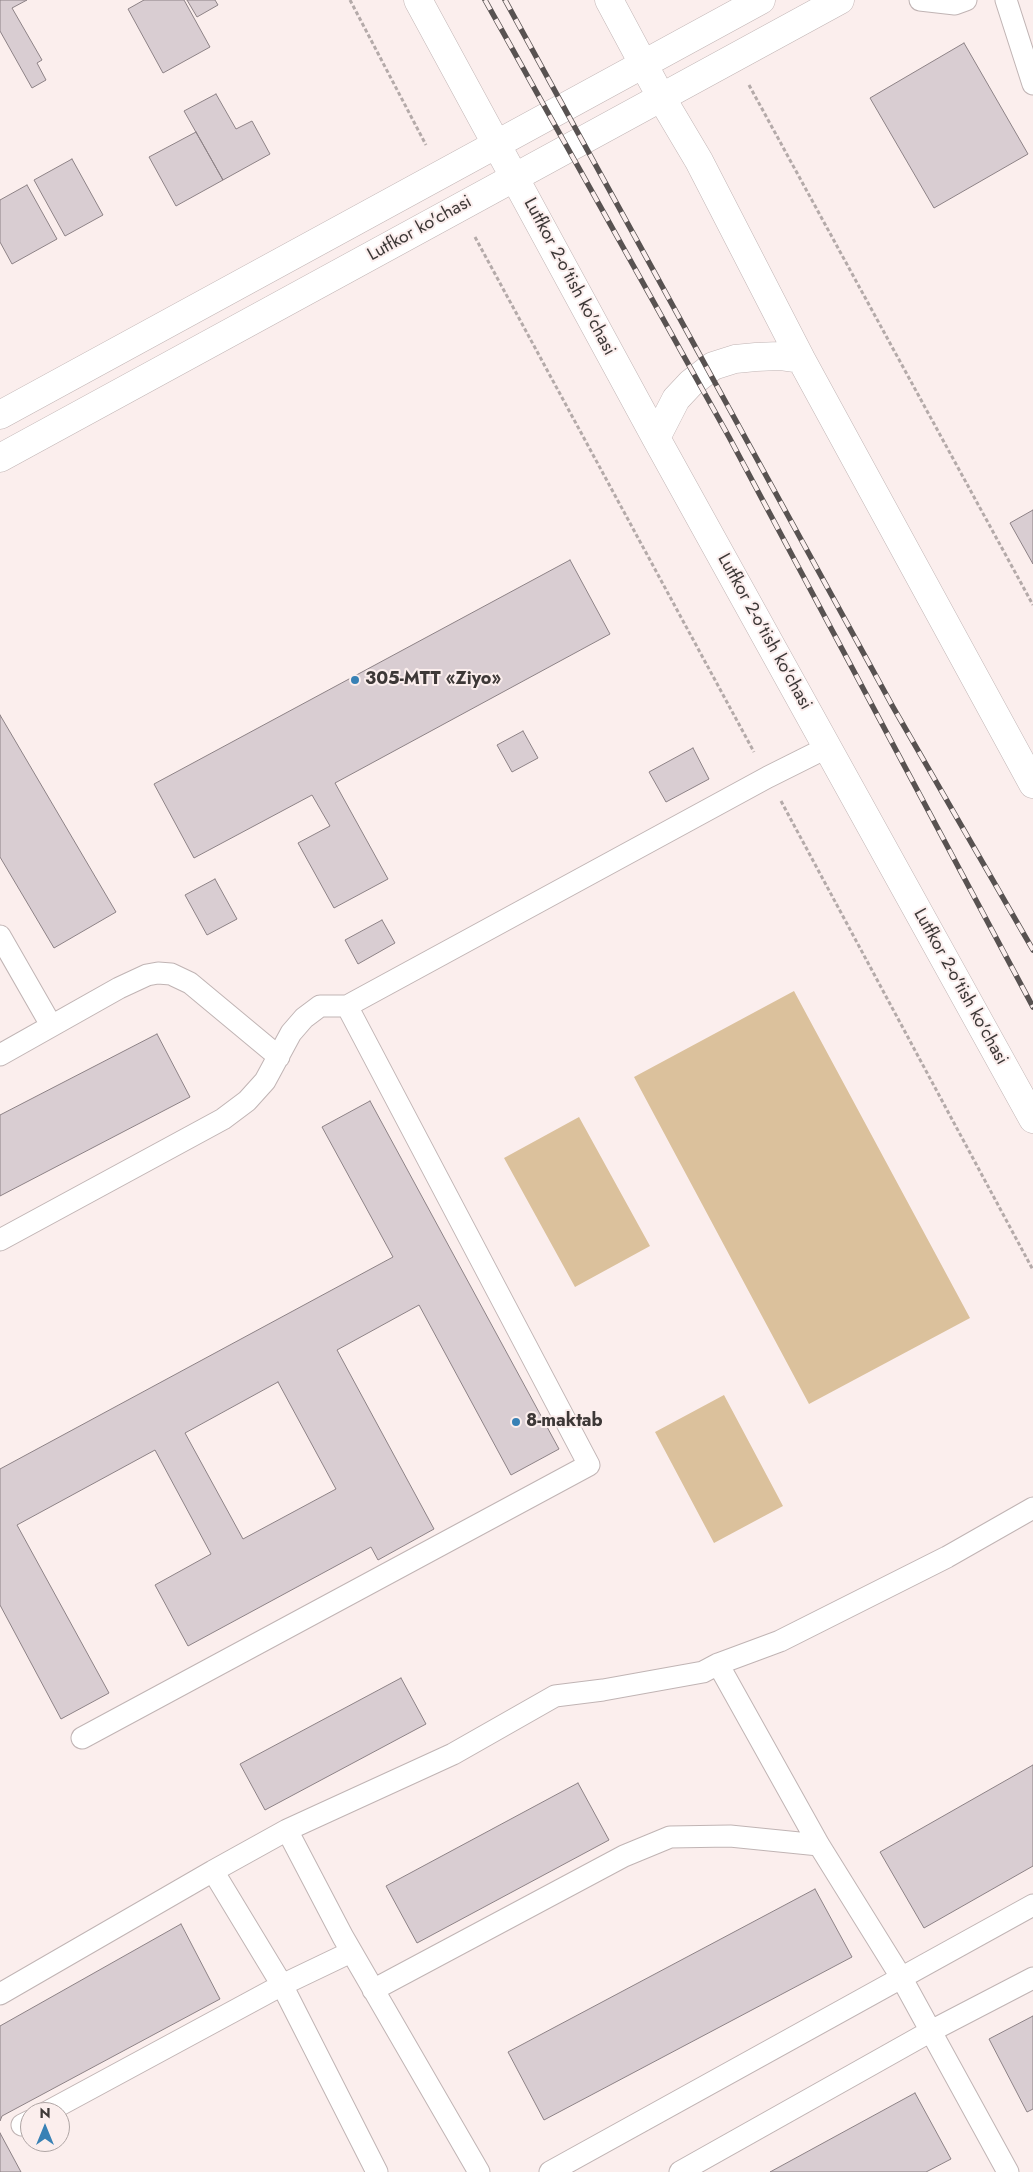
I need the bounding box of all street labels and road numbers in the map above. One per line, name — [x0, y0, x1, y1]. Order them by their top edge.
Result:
street label: Lutfkor ko'chasi — [364, 192, 476, 266]
street label: Lutfkor 2-o'tish ko'chasi — [518, 195, 620, 359]
street label: Lutfkor 2-o'tish ko'chasi — [712, 550, 816, 714]
street label: Lutfkor 2-o'tish ko'chasi — [908, 905, 1012, 1069]

